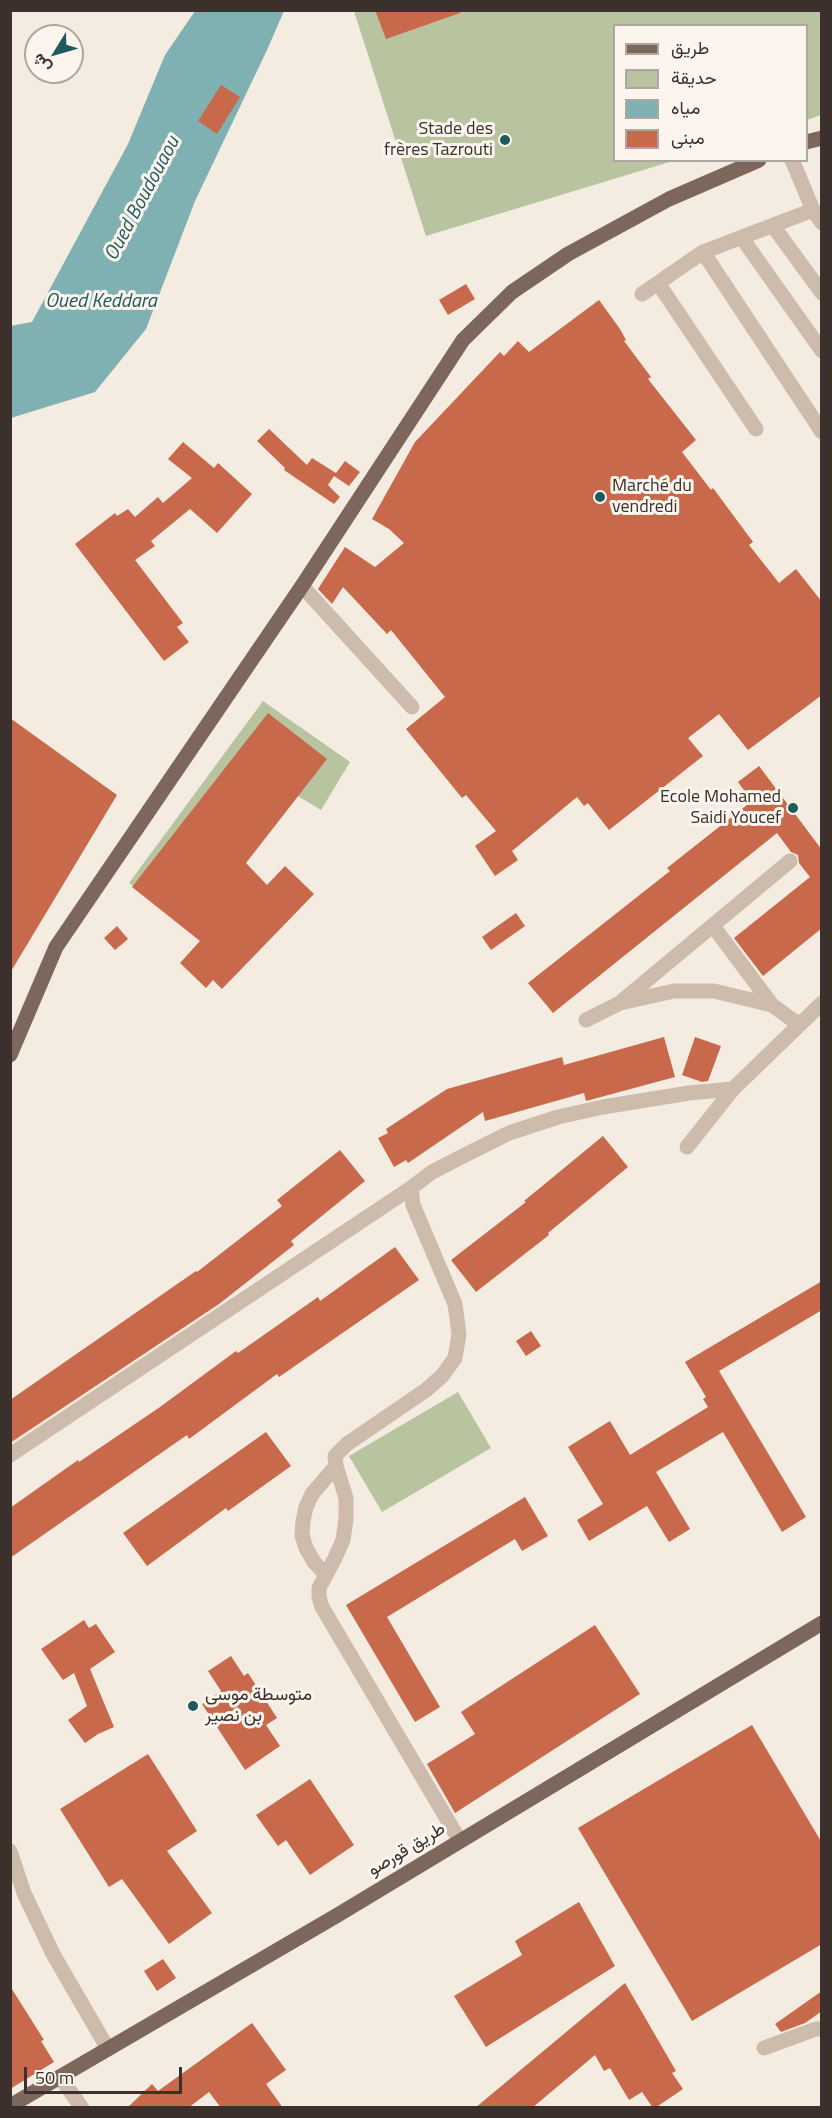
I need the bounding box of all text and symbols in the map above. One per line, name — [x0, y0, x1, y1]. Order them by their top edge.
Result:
north arrow — [24, 24, 84, 84]
legend — [613, 24, 808, 162]
text: طريق — [671, 34, 709, 61]
text: ش — [26, 49, 57, 79]
text: حديقة — [671, 64, 717, 91]
text: مياه — [671, 94, 700, 121]
place label: Stade des frères Tazrouti — [384, 119, 493, 162]
text: مبنى — [671, 124, 705, 151]
water label: Oued Boudouaou — [100, 133, 186, 265]
marker: Stade des frères Tazrouti — [498, 133, 512, 147]
water label: Oued Keddara — [45, 290, 157, 314]
place label: Marché du vendredi — [612, 476, 692, 518]
marker: Marché du vendredi — [593, 490, 607, 504]
place label: Ecole Mohamed Saidi Youcef — [660, 787, 781, 830]
marker: Ecole Mohamed Saidi Youcef — [786, 801, 800, 815]
place label: متوسطة موسى بن نصير — [205, 1685, 312, 1728]
marker: متوسطة موسى بن نصير — [186, 1699, 200, 1713]
street label: طريق قورصو — [365, 1819, 449, 1881]
scale bar — [27, 2055, 184, 2093]
text: 50 m — [35, 2064, 74, 2091]

